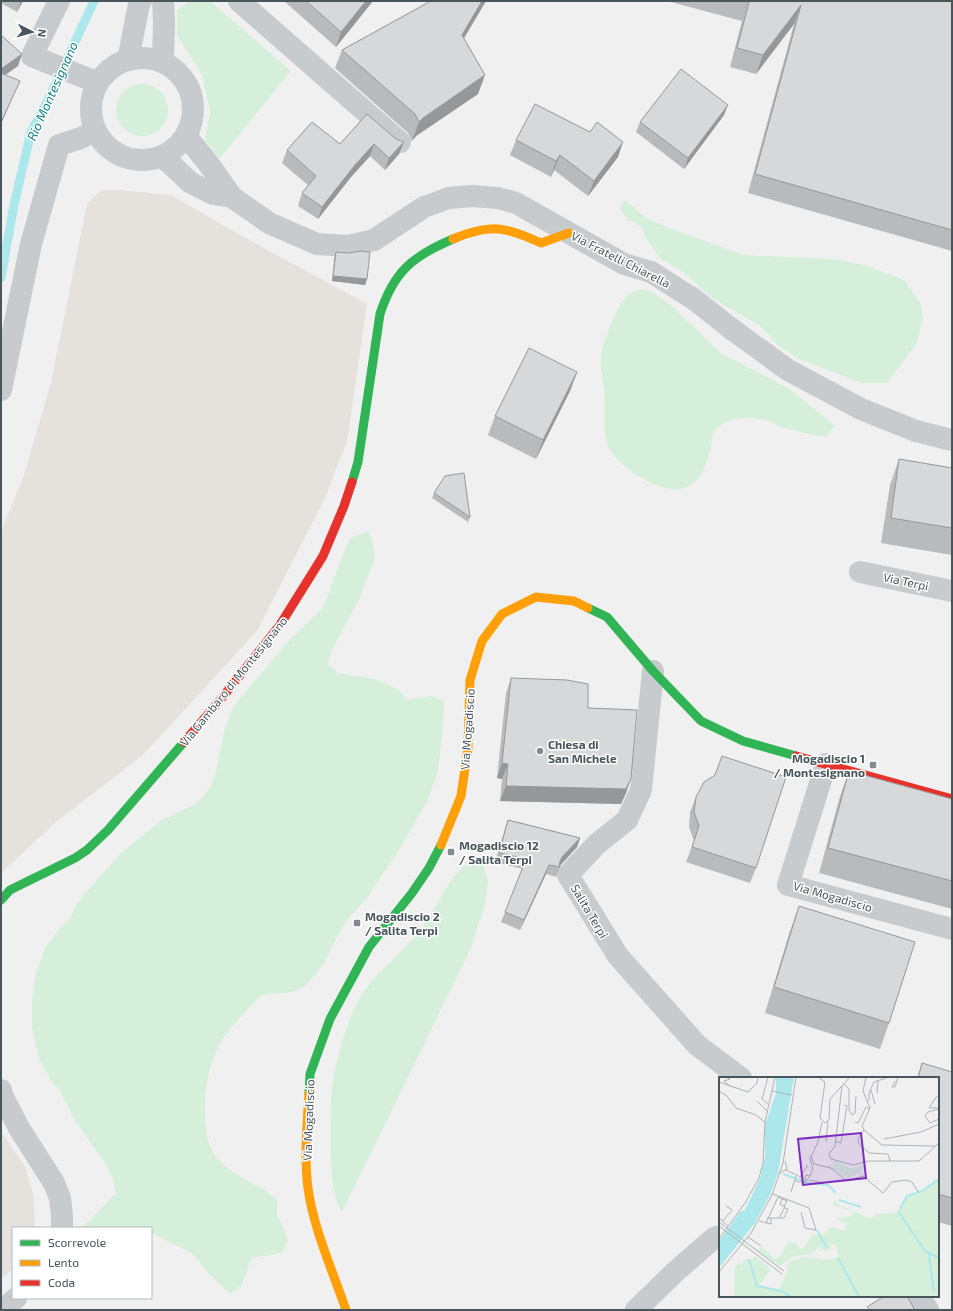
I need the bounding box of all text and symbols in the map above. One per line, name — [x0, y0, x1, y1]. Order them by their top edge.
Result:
north arrow — [12, 12, 52, 52]
text: N — [36, 28, 49, 38]
water label: Rio Montesignano — [23, 39, 81, 143]
street label: Via Fratelli Chiarella — [569, 228, 673, 290]
street label: Via Terpi — [882, 569, 930, 593]
street label: Via Gambaro di Montesignano — [176, 613, 290, 749]
street label: Via Mogadiscio — [457, 688, 477, 770]
place label: Chiesa di San Michele — [548, 737, 617, 765]
marker: Chiesa di San Michele — [535, 746, 545, 756]
place label: Mogadiscio 1 / Montesignano — [774, 751, 865, 779]
marker: Mogadiscio 1 / Montesignano — [868, 760, 878, 770]
place label: Mogadiscio 12 / Salita Terpi — [459, 838, 539, 866]
marker: Mogadiscio 12 / Salita Terpi — [446, 847, 456, 857]
street label: Via Mogadiscio — [792, 878, 874, 914]
street label: Salita Terpi — [568, 882, 612, 940]
place label: Mogadiscio 2 / Salita Terpi — [365, 909, 440, 937]
marker: Mogadiscio 2 / Salita Terpi — [352, 918, 362, 928]
inset map — [719, 1077, 939, 1297]
street label: Via Mogadiscio — [300, 1079, 316, 1161]
legend — [12, 1227, 152, 1299]
text: Scorrevole — [48, 1235, 106, 1249]
text: Lento — [48, 1255, 79, 1269]
text: Coda — [48, 1275, 75, 1289]

